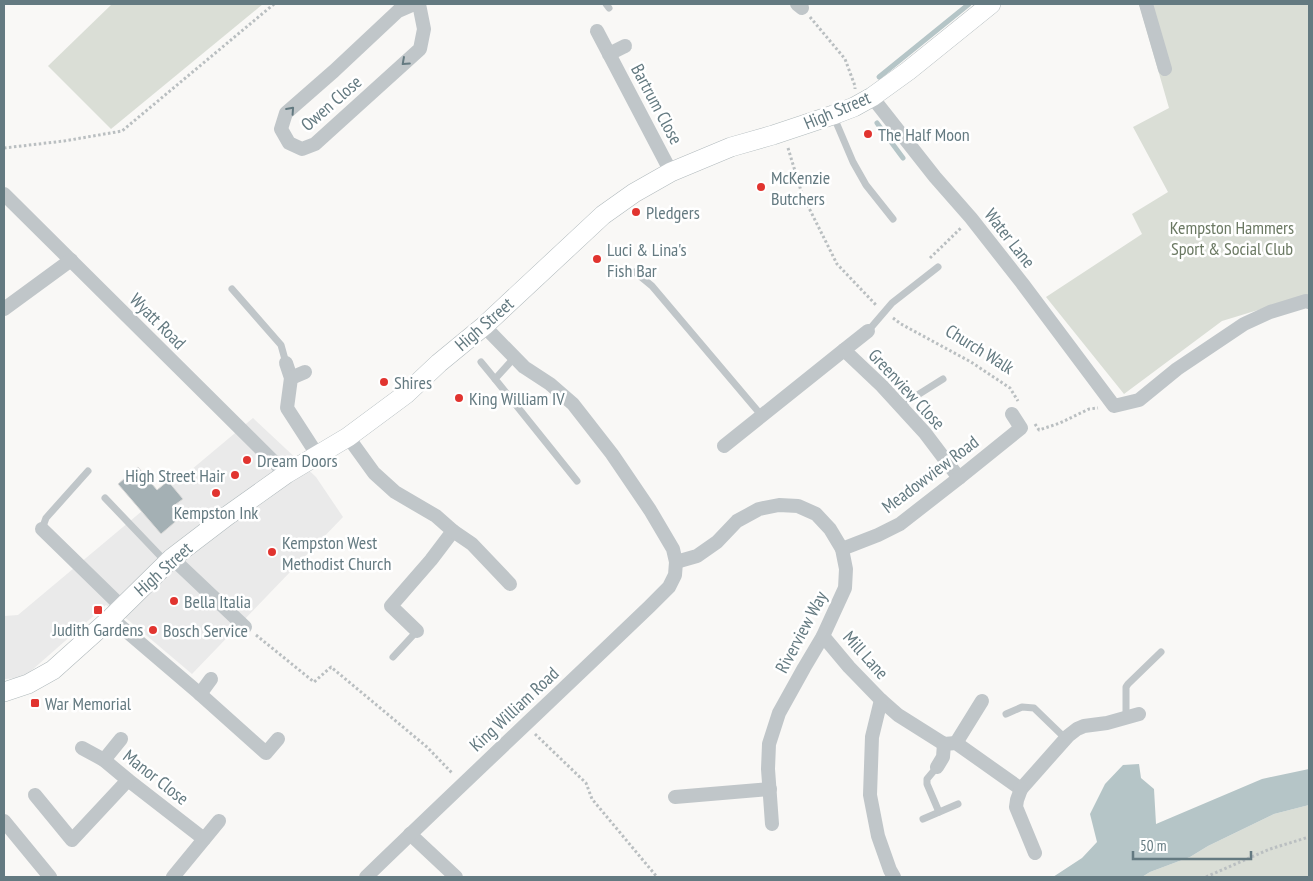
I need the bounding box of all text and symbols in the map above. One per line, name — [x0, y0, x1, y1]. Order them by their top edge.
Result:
one-way arrow — [401, 56, 410, 65]
street label: Bartrum Close — [626, 60, 688, 148]
street label: Owen Close — [296, 70, 366, 136]
street label: High Street — [800, 86, 874, 134]
one-way arrow — [285, 107, 294, 116]
place label: The Half Moon — [878, 123, 970, 146]
marker: The Half Moon — [862, 128, 874, 140]
place label: McKenzie Butchers — [771, 166, 830, 210]
marker: McKenzie Butchers — [755, 181, 767, 193]
place label: Pledgers — [646, 201, 700, 224]
street label: Water Lane — [980, 204, 1040, 272]
marker: Pledgers — [630, 206, 642, 218]
park label: Kempston Hammers Sport & Social Club — [1170, 216, 1294, 260]
place label: Luci & Lina's Fish Bar — [607, 238, 686, 282]
marker: Luci & Lina's Fish Bar — [591, 253, 603, 265]
street label: Wyatt Road — [125, 288, 191, 354]
street label: High Street — [450, 292, 518, 356]
street label: Church Walk — [941, 319, 1019, 379]
street label: Greenview Close — [864, 344, 950, 434]
place label: Shires — [394, 371, 432, 394]
marker: Shires — [378, 376, 390, 388]
place label: King William IV — [469, 387, 565, 410]
marker: King William IV — [453, 392, 465, 404]
street label: Meadowview Road — [877, 430, 983, 518]
place label: Dream Doors — [257, 449, 338, 472]
marker: Dream Doors — [241, 454, 253, 466]
place label: High Street Hair — [125, 464, 225, 487]
marker: High Street Hair — [229, 469, 241, 481]
marker: Kempston Ink — [210, 487, 222, 499]
place label: Kempston Ink — [174, 501, 258, 524]
place label: Kempston West Methodist Church — [282, 531, 391, 575]
street label: High Street — [129, 537, 197, 601]
marker: Kempston West Methodist Church — [266, 546, 278, 558]
street label: Riverview Way — [770, 587, 832, 677]
place label: Bella Italia — [184, 590, 251, 613]
marker: Bella Italia — [168, 595, 180, 607]
marker: Judith Gardens — [92, 604, 104, 616]
place label: Judith Gardens — [52, 618, 143, 641]
place label: Bosch Service — [163, 619, 248, 642]
marker: Bosch Service — [147, 624, 159, 636]
street label: Mill Lane — [838, 626, 894, 684]
street label: King William Road — [465, 662, 563, 756]
place label: War Memorial — [45, 692, 132, 715]
marker: War Memorial — [29, 697, 41, 709]
street label: Manor Close — [119, 744, 193, 810]
scale bar — [1133, 828, 1250, 860]
text: 50 m — [1140, 836, 1166, 855]

